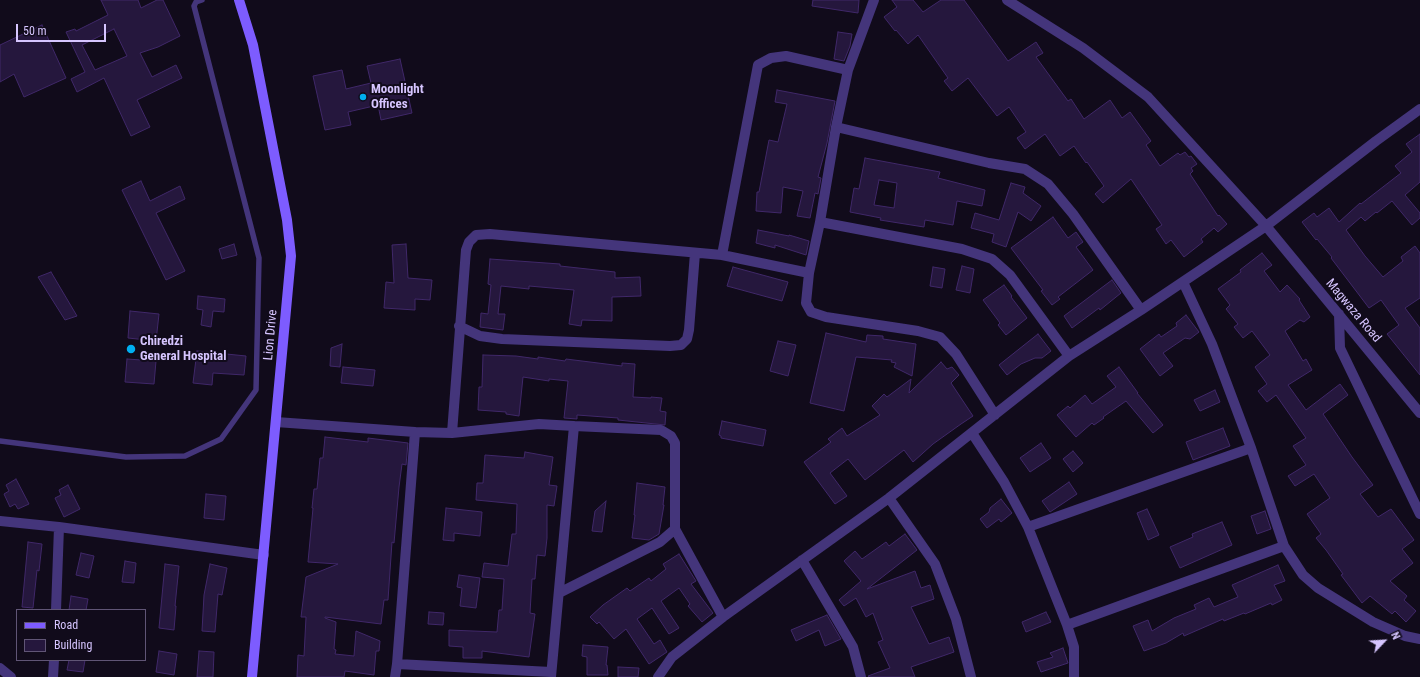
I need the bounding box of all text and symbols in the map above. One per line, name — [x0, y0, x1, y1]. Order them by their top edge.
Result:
scale bar — [18, 16, 108, 42]
text: 50 m — [23, 24, 47, 38]
place label: Moonlight Offices — [371, 82, 424, 113]
marker: Moonlight Offices — [358, 92, 368, 102]
street label: Magwaza Road — [1322, 276, 1384, 346]
street label: Lion Drive — [261, 309, 281, 361]
place label: Chiredzi General Hospital — [140, 334, 226, 365]
marker: Chiredzi General Hospital — [125, 343, 137, 355]
legend — [16, 609, 146, 661]
text: Road — [54, 618, 78, 632]
north arrow — [1364, 621, 1404, 661]
text: N — [1388, 630, 1403, 642]
text: Building — [54, 638, 92, 652]

